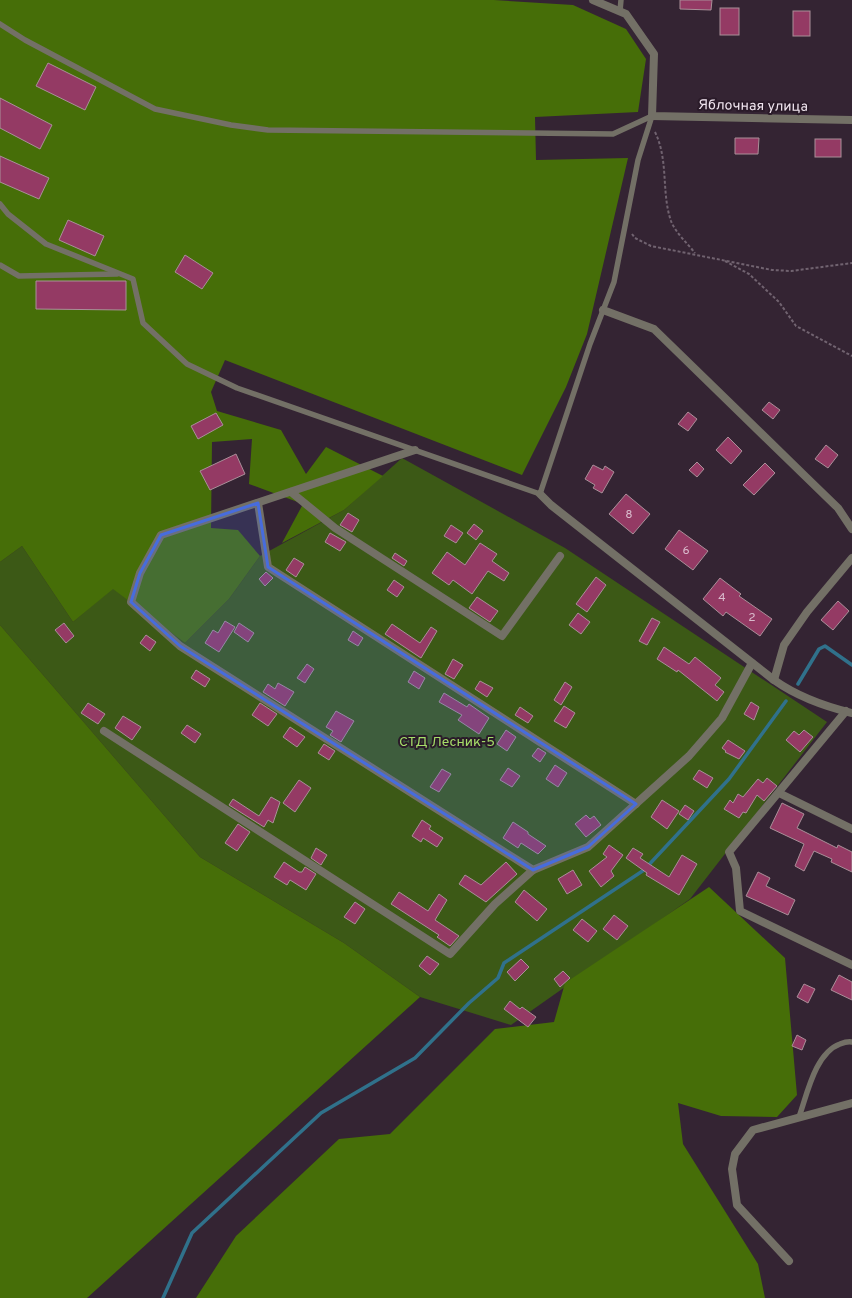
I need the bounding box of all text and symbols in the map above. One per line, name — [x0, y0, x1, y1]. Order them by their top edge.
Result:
street label: Яблочная улица — [698, 97, 808, 116]
house number: 8 — [625, 507, 633, 523]
house number: 6 — [682, 543, 690, 559]
house number: 4 — [718, 590, 726, 606]
house number: 2 — [748, 610, 756, 626]
park label: СТД Лесник-5 — [399, 734, 495, 751]

